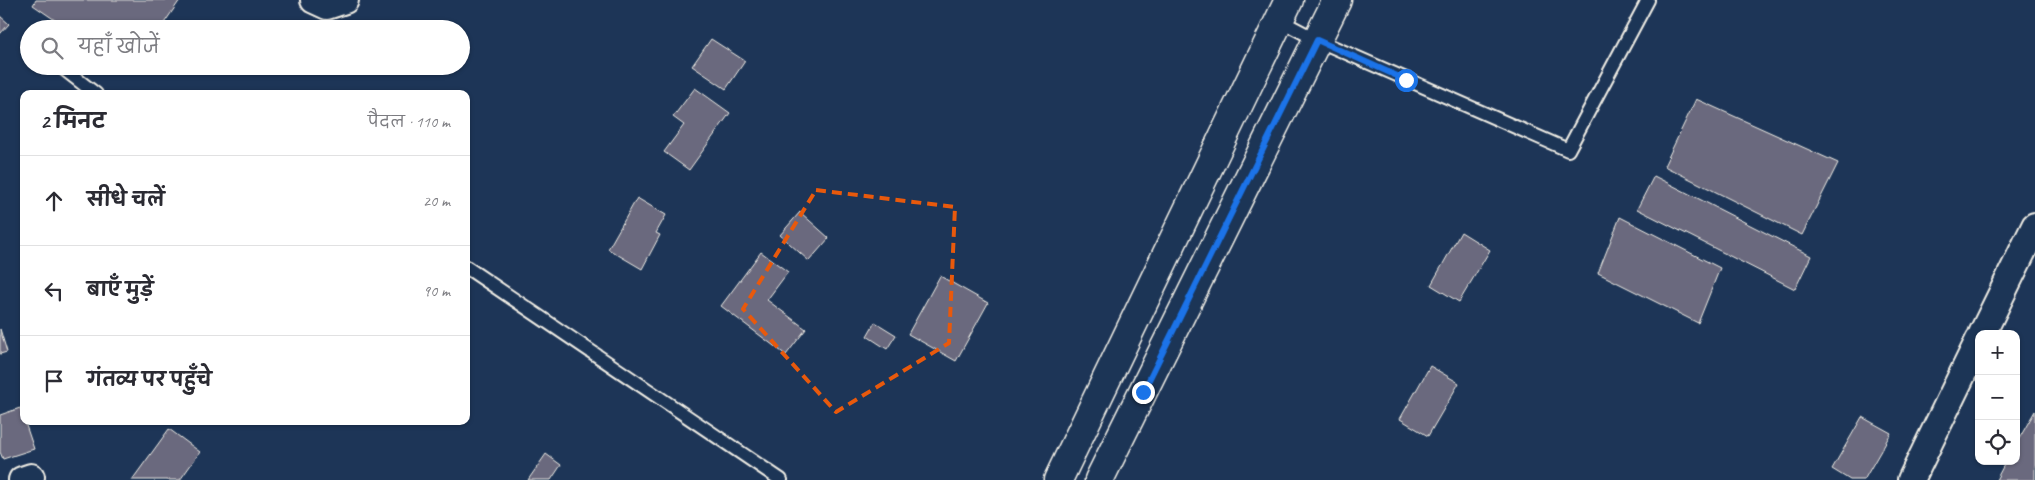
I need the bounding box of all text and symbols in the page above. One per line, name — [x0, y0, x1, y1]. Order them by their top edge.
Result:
search box — [20, 20, 470, 75]
icon: search — [38, 34, 66, 62]
text: यहाँ खोजें — [78, 35, 159, 59]
route start — [1395, 69, 1418, 92]
text: 2 मिनट — [40, 108, 106, 134]
text: पैदल · 110 m — [368, 112, 450, 132]
icon: ahead — [40, 187, 68, 215]
text: सीधे चलें — [87, 188, 165, 212]
text: 20 m — [423, 191, 450, 211]
icon: left — [40, 277, 68, 305]
text: बाएँ मुड़ें — [87, 278, 153, 302]
text: 90 m — [423, 281, 450, 301]
map controls — [1975, 330, 2020, 465]
button: + — [1975, 330, 2020, 375]
icon: arrive — [40, 367, 68, 395]
text: गंतव्य पर पहुँचे — [87, 368, 212, 392]
button: − — [1975, 375, 2020, 420]
route end — [1132, 381, 1155, 404]
button: locate — [1975, 420, 2020, 465]

